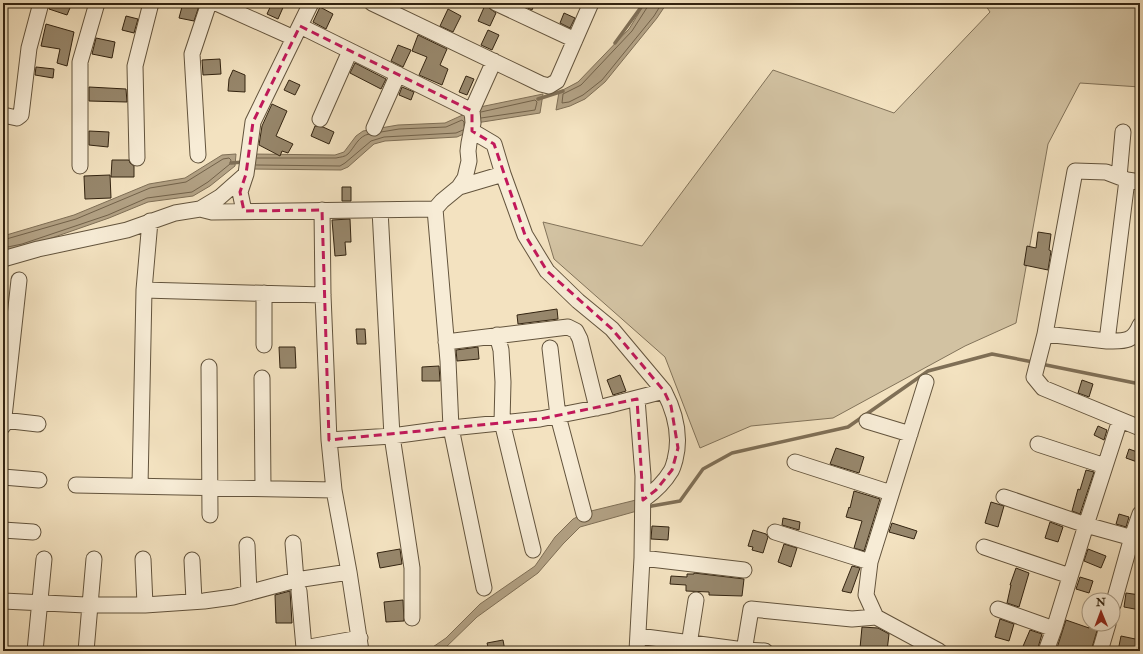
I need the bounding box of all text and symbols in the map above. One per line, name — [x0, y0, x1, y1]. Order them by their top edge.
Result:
north arrow — [1081, 592, 1121, 632]
text: N — [1095, 596, 1107, 609]

